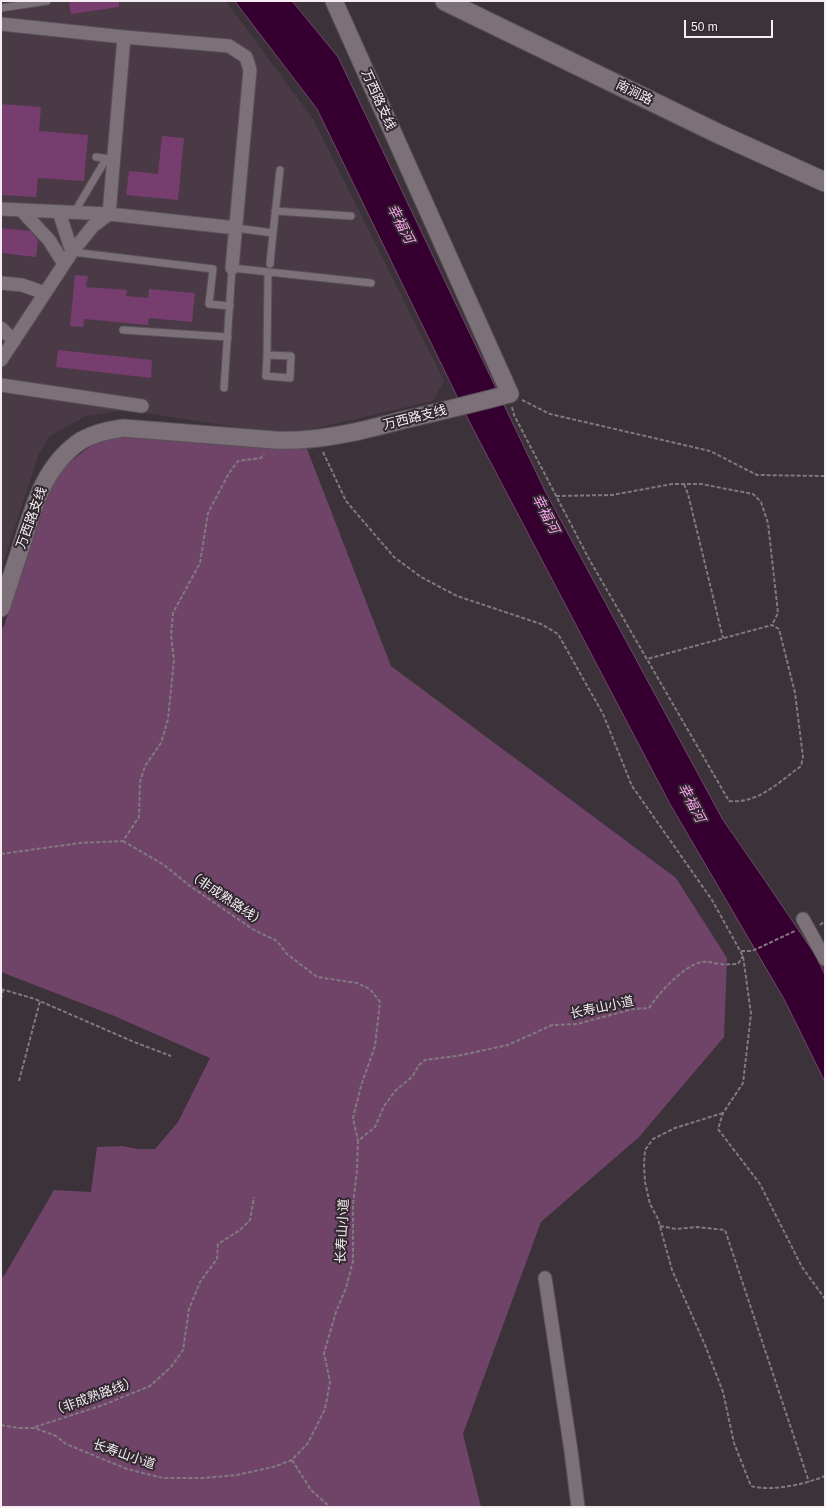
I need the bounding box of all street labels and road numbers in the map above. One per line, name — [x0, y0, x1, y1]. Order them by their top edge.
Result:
street label: 万西路支线 — [358, 67, 398, 133]
street label: 南涧路 — [613, 77, 655, 109]
street label: 万西路支线 — [382, 403, 448, 433]
street label: 万西路支线 — [14, 485, 50, 551]
street label: （非成熟路线） — [184, 867, 268, 931]
street label: 长寿山小道 — [569, 994, 635, 1022]
street label: 长寿山小道 — [334, 1198, 352, 1264]
street label: （非成熟路线） — [49, 1374, 139, 1420]
street label: 长寿山小道 — [91, 1437, 157, 1473]

